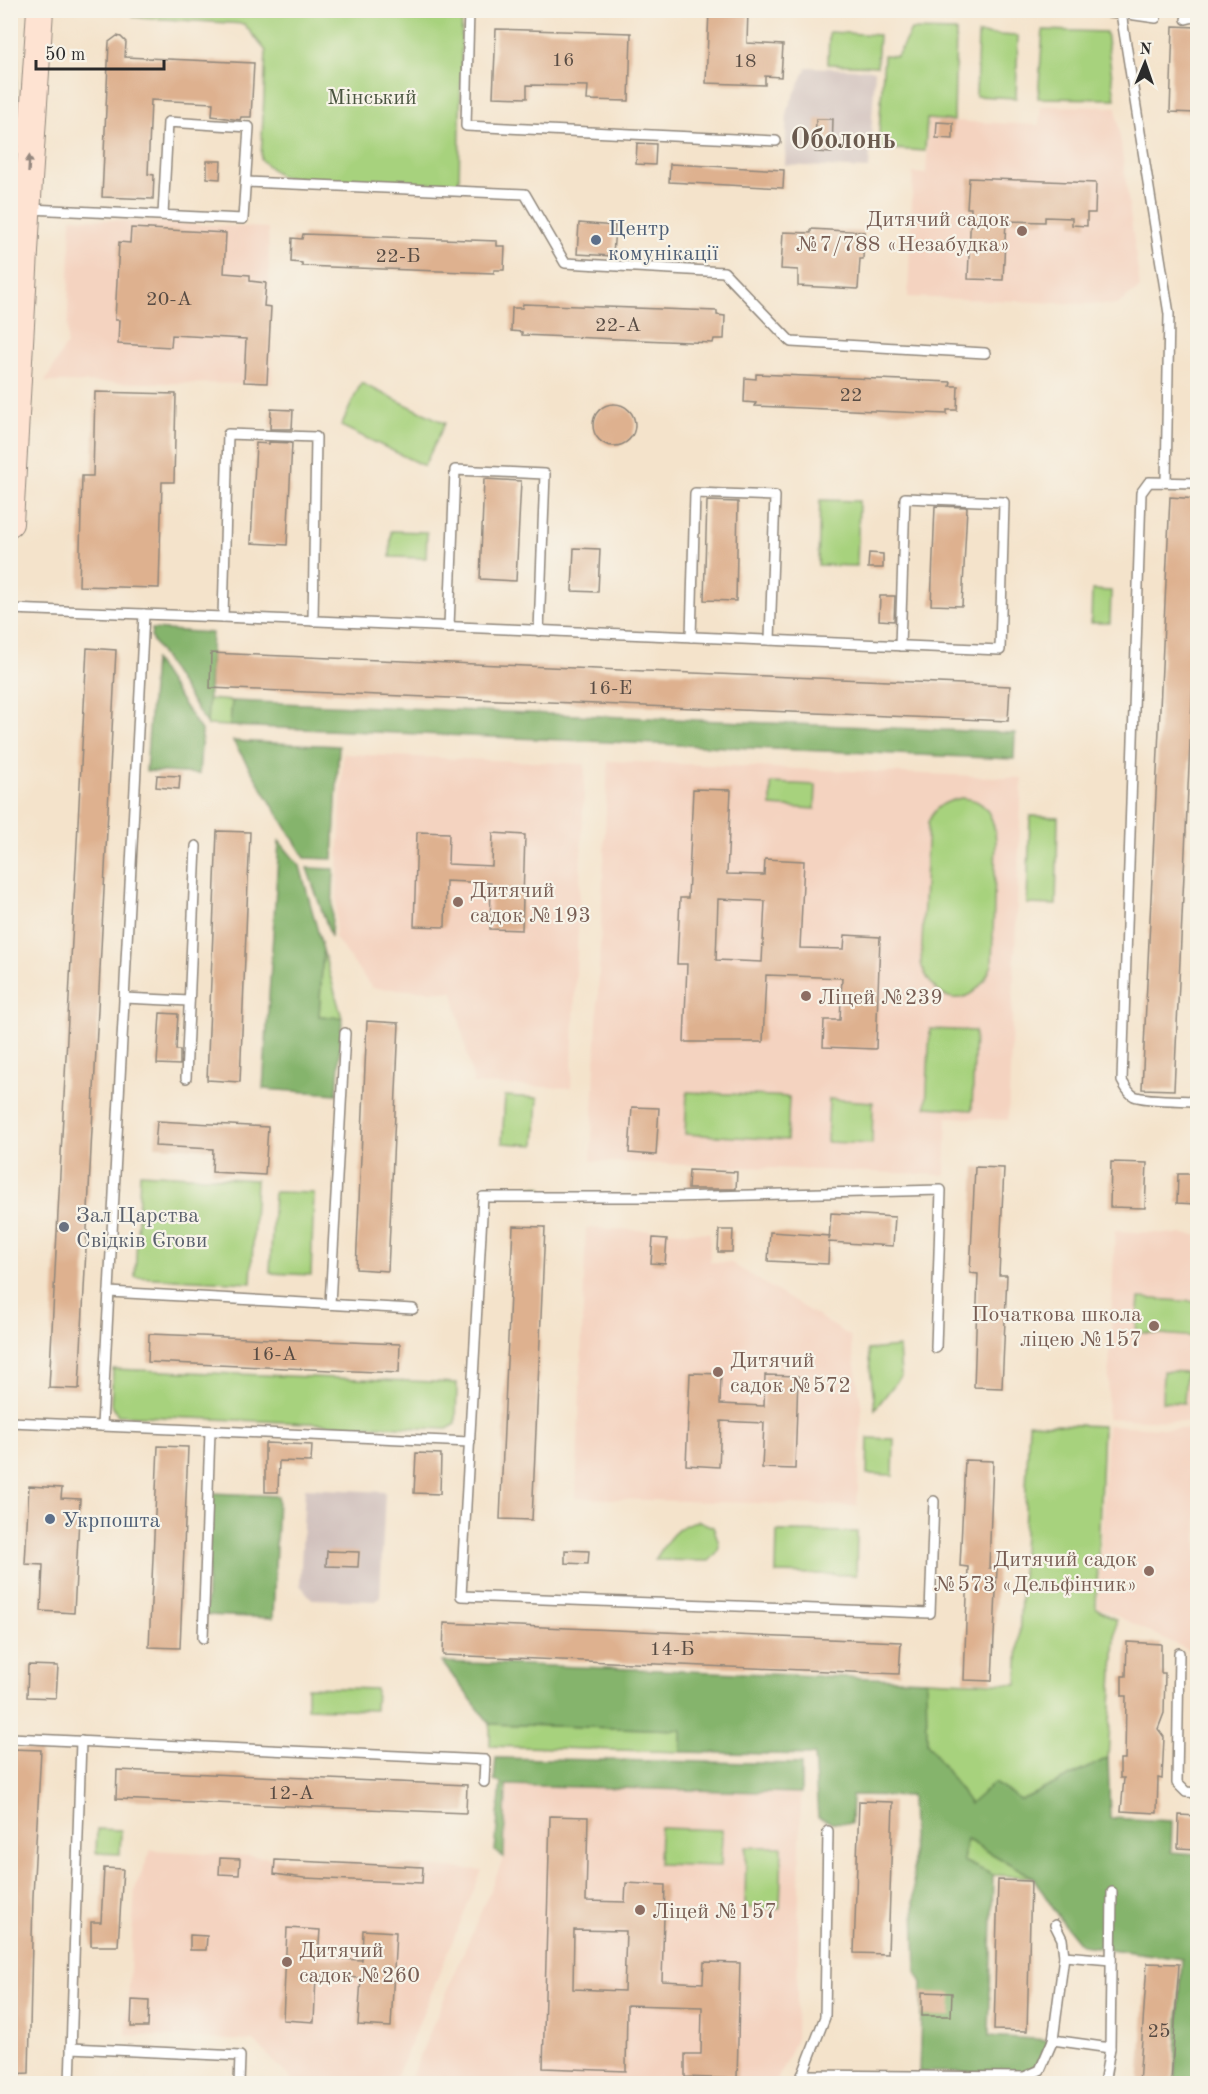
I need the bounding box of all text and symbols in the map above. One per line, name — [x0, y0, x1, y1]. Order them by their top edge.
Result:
scale bar — [36, 33, 164, 71]
north arrow — [1115, 33, 1175, 93]
text: N — [1139, 42, 1153, 58]
text: 50 m — [45, 46, 85, 64]
house number: 16 — [551, 51, 575, 71]
house number: 18 — [733, 52, 757, 72]
park label: Мінський — [327, 87, 417, 109]
district label: Оболонь — [790, 126, 896, 155]
one-way arrow — [25, 155, 34, 174]
place label: Дитячий садок №7/788 «Незабудка» — [796, 209, 1010, 256]
place label: Центр комунікації — [608, 218, 719, 265]
marker: Дитячий садок №7/788 «Незабудка» — [1015, 224, 1029, 238]
marker: Центр комунікації — [589, 233, 603, 247]
house number: 22-Б — [376, 247, 420, 267]
house number: 20-А — [146, 290, 192, 310]
house number: 22-А — [595, 316, 641, 336]
house number: 22 — [839, 386, 863, 406]
house number: 16-Е — [588, 679, 632, 699]
place label: Дитячий садок №193 — [470, 880, 591, 927]
marker: Дитячий садок №193 — [451, 895, 465, 909]
place label: Ліцей №239 — [818, 987, 943, 1009]
marker: Ліцей №239 — [799, 989, 813, 1003]
place label: Зал Царства Свідків Єгови — [76, 1205, 208, 1252]
marker: Зал Царства Свідків Єгови — [57, 1220, 71, 1234]
place label: Початкова школа ліцею №157 — [971, 1304, 1142, 1351]
marker: Початкова школа ліцею №157 — [1147, 1319, 1161, 1333]
house number: 16-А — [251, 1345, 297, 1365]
place label: Дитячий садок №572 — [730, 1350, 851, 1397]
marker: Дитячий садок №572 — [711, 1365, 725, 1379]
place label: Укрпошта — [62, 1510, 161, 1532]
marker: Укрпошта — [43, 1512, 57, 1526]
place label: Дитячий садок №573 «Дельфінчик» — [934, 1549, 1137, 1596]
marker: Дитячий садок №573 «Дельфінчик» — [1142, 1564, 1156, 1578]
house number: 14-Б — [650, 1640, 694, 1660]
house number: 12-А — [268, 1784, 314, 1804]
place label: Ліцей №157 — [652, 1901, 777, 1923]
marker: Ліцей №157 — [633, 1903, 647, 1917]
place label: Дитячий садок №260 — [299, 1940, 420, 1987]
marker: Дитячий садок №260 — [280, 1955, 294, 1969]
house number: 25 — [1147, 2022, 1171, 2042]

